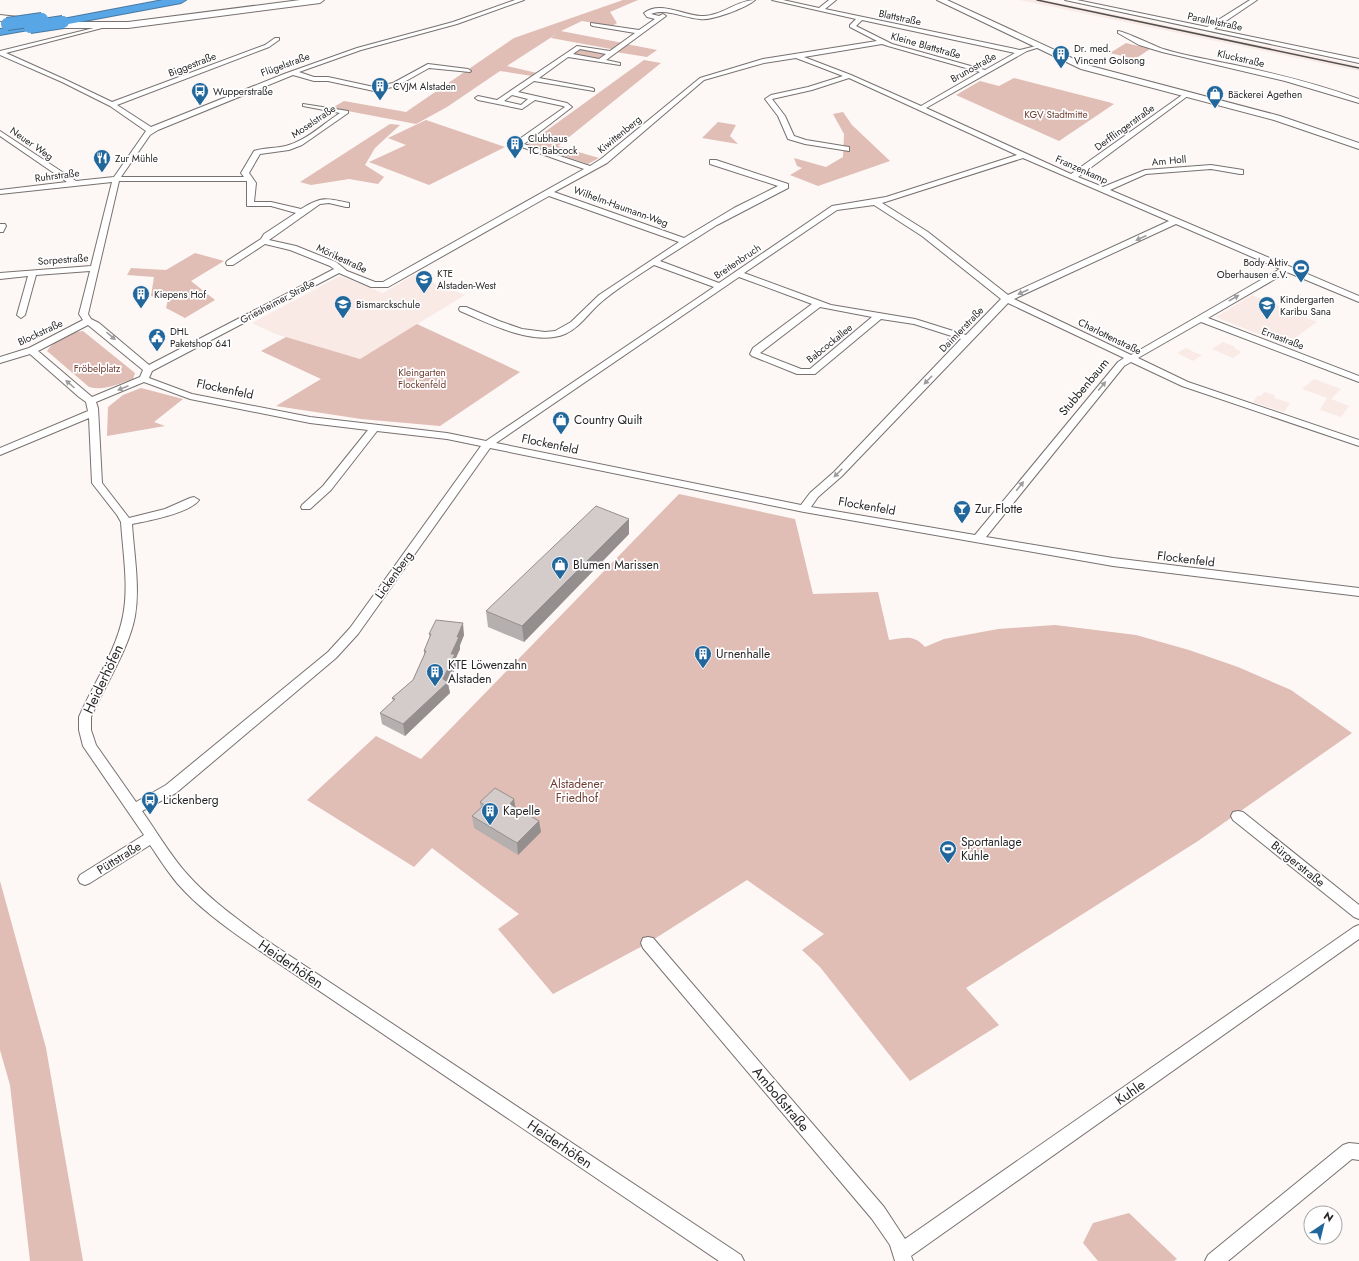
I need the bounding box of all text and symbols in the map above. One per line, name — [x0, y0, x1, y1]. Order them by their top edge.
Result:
street label: Blattstraße — [877, 6, 922, 29]
street label: Parallelstraße — [1186, 8, 1244, 35]
street label: Kleine Blattstraße — [889, 28, 963, 63]
place label: Dr. med. Vincent Golsong — [1074, 41, 1145, 68]
building icon: Dr. med. Vincent Golsong — [1051, 44, 1071, 69]
street label: Kluckstraße — [1216, 46, 1266, 71]
street label: Biggestraße — [166, 48, 218, 80]
street label: Flügelstraße — [259, 49, 312, 80]
street label: Brunostraße — [948, 49, 999, 86]
building icon: CVJM Alstaden — [370, 76, 390, 101]
place label: CVJM Alstaden — [393, 79, 456, 94]
bus stop icon: Wupperstraße — [190, 81, 210, 106]
place label: Wupperstraße — [213, 84, 273, 99]
shop icon: Bäckerei Agethen — [1205, 84, 1225, 109]
place label: Bäckerei Agethen — [1228, 87, 1302, 102]
street label: Derfflingerstraße — [1091, 100, 1157, 154]
street label: Moselstraße — [288, 101, 338, 142]
park label: KGV Stadtmitte — [1024, 107, 1088, 122]
street label: Kiwittenberg — [594, 112, 645, 157]
street label: Neuer Weg — [7, 123, 56, 164]
place label: Clubhaus TC Babcock — [528, 131, 578, 158]
building icon: Clubhaus TC Babcock — [505, 134, 525, 159]
restaurant icon: Zur Mühle — [92, 148, 112, 173]
place label: Zur Mühle — [115, 151, 158, 166]
street label: Franzenkamp — [1053, 151, 1111, 188]
street label: Am Holl — [1151, 152, 1187, 169]
street label: Ruhrstraße — [34, 165, 80, 186]
street label: Wilhelm-Haumann-Weg — [571, 182, 670, 231]
one-way arrow — [1135, 235, 1146, 241]
street label: Mörikestraße — [314, 240, 370, 277]
street label: Breitenbruch — [711, 240, 764, 283]
street label: Sorpestraße — [37, 250, 89, 269]
place label: Body Aktiv Oberhausen e.V. — [1217, 255, 1289, 282]
sports icon: Body Aktiv Oberhausen e.V. — [1291, 258, 1311, 283]
place label: KTE Alstaden-West — [437, 266, 497, 293]
school or university icon: KTE Alstaden-West — [414, 269, 434, 294]
street label: Griesheimer Straße — [237, 276, 317, 327]
building icon: Kiepens Hof — [131, 284, 151, 309]
place label: Kiepens Hof — [154, 287, 207, 302]
one-way arrow — [1017, 289, 1028, 295]
place label: Kindergarten Karibu Sana — [1280, 292, 1334, 319]
school or university icon: Bismarckschule — [333, 294, 353, 319]
one-way arrow — [1228, 295, 1240, 302]
school or university icon: Kindergarten Karibu Sana — [1257, 295, 1277, 320]
place label: Bismarckschule — [356, 297, 420, 312]
street label: Daimlerstraße — [936, 303, 987, 356]
street label: Charlottenstraße — [1076, 315, 1144, 358]
street label: Blockstraße — [15, 316, 65, 349]
street label: Babcockallee — [803, 320, 855, 367]
street label: Ernastraße — [1259, 323, 1306, 353]
place label: DHL Paketshop 641 — [170, 324, 231, 351]
public building icon: DHL Paketshop 641 — [147, 327, 167, 352]
one-way arrow — [105, 332, 116, 341]
street label: Stubbenbaum — [1055, 354, 1113, 420]
park label: Fröbelplatz — [74, 361, 121, 376]
park label: Kleingarten Flockenfeld — [398, 365, 446, 392]
street label: Flockenfeld — [195, 374, 255, 404]
one-way arrow — [924, 375, 933, 384]
one-way arrow — [64, 379, 75, 388]
one-way arrow — [1098, 380, 1107, 391]
one-way arrow — [116, 385, 128, 391]
shop icon: Country Quilt — [551, 410, 571, 435]
place label: Country Quilt — [574, 411, 642, 429]
street label: Flockenfeld — [520, 429, 580, 459]
one-way arrow — [833, 468, 843, 478]
one-way arrow — [1015, 480, 1024, 491]
street label: Flockenfeld — [837, 492, 897, 520]
bar icon: Zur Flotte — [952, 499, 972, 524]
place label: Zur Flotte — [975, 500, 1022, 518]
street label: Lickenberg — [370, 547, 418, 603]
street label: Flockenfeld — [1156, 547, 1216, 571]
shop icon: Blumen Marissen — [550, 555, 570, 580]
place label: Blumen Marissen — [573, 556, 659, 574]
street label: Heiderhöfen — [78, 641, 128, 717]
building icon: Urnenhalle — [693, 644, 713, 669]
place label: Urnenhalle — [716, 645, 770, 663]
place label: KTE Löwenzahn Alstaden — [448, 656, 527, 688]
building icon: KTE Löwenzahn Alstaden — [425, 662, 445, 687]
park label: Alstadener Friedhof — [550, 775, 605, 807]
bus stop icon: Lickenberg — [140, 790, 160, 815]
place label: Lickenberg — [163, 791, 219, 809]
building icon: Kapelle — [480, 801, 500, 826]
place label: Kapelle — [503, 802, 540, 820]
place label: Sportanlage Kuhle — [961, 833, 1022, 865]
street label: Püttstraße — [93, 837, 145, 879]
street label: Bürgerstraße — [1267, 837, 1329, 891]
sports icon: Sportanlage Kuhle — [938, 839, 958, 864]
street label: Heiderhöfen — [255, 935, 327, 993]
street label: Amboßstraße — [748, 1062, 814, 1136]
street label: Kuhle — [1111, 1074, 1149, 1110]
street label: Heiderhöfen — [524, 1115, 596, 1173]
north arrow — [1303, 1205, 1343, 1245]
text: N — [1321, 1208, 1337, 1226]

